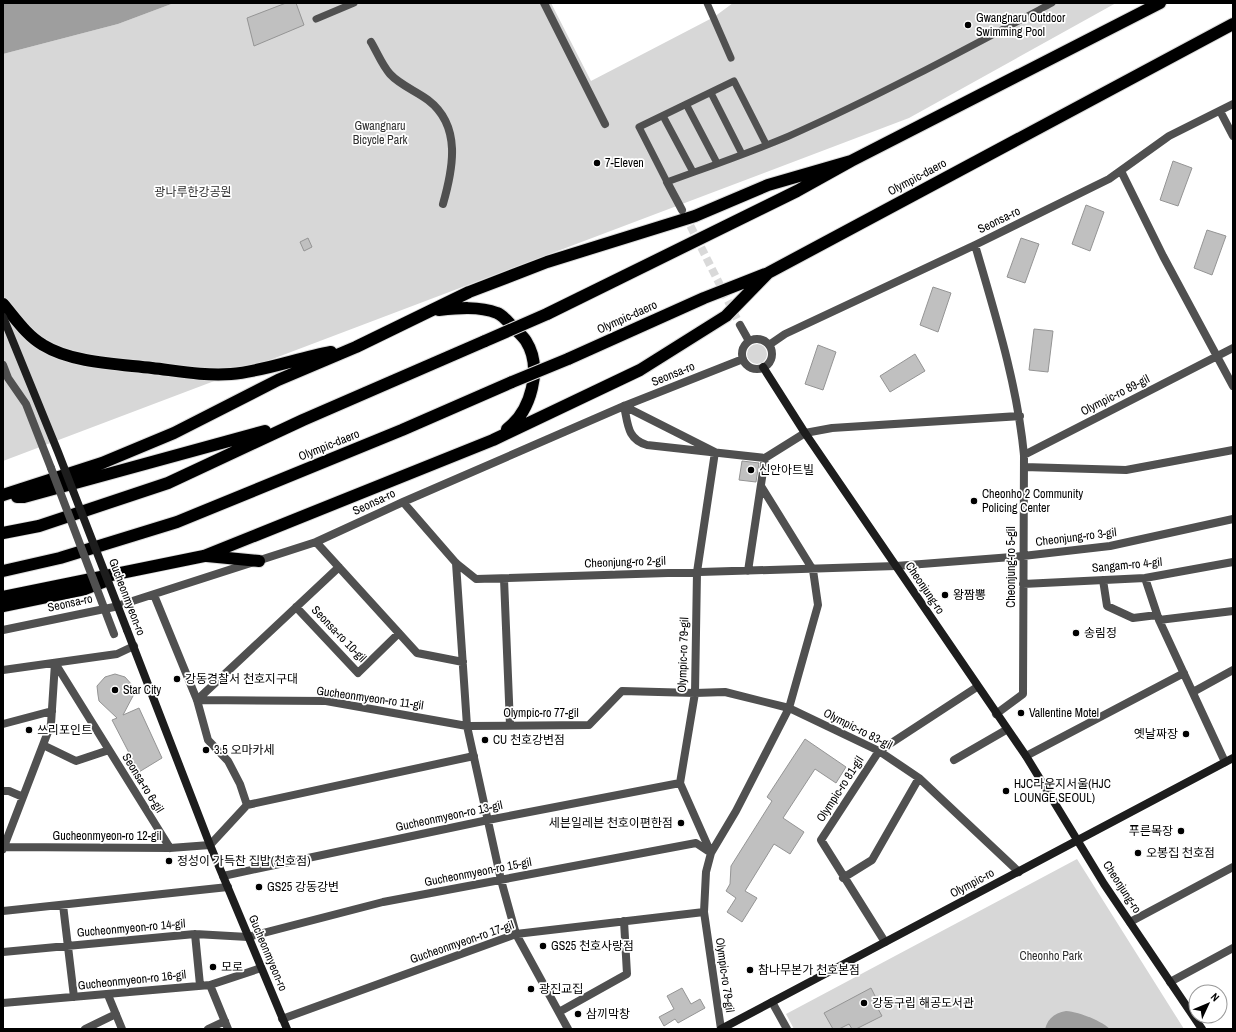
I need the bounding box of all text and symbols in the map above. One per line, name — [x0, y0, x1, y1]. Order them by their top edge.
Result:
place label: Gwangnaru Outdoor Swimming Pool — [976, 10, 1066, 40]
marker: Gwangnaru Outdoor Swimming Pool — [963, 20, 973, 30]
park label: Gwangnaru Bicycle Park — [353, 118, 407, 148]
place label: 7-Eleven — [605, 155, 644, 171]
street label: Olympic-daero — [885, 155, 949, 199]
marker: 7-Eleven — [592, 158, 602, 168]
park label: 광나루한강공원 — [154, 184, 232, 200]
street label: Seonsa-ro — [975, 203, 1023, 237]
street label: Olympic-daero — [594, 297, 660, 337]
street label: Seonsa-ro — [649, 358, 697, 390]
street label: Olympic-ro 89-gil — [1078, 371, 1152, 419]
street label: Olympic-daero — [296, 425, 362, 465]
place label: 신안아트빌 — [759, 462, 814, 478]
marker: 신안아트빌 — [746, 465, 756, 475]
street label: Seonsa-ro — [350, 485, 398, 519]
place label: Cheonho 2 Community Policing Center — [982, 486, 1083, 516]
marker: Cheonho 2 Community Policing Center — [969, 496, 979, 506]
street label: Cheonjung-ro 3-gil — [1035, 524, 1117, 550]
street label: Cheonjung-ro 5-gil — [1003, 526, 1019, 608]
street label: Cheonjung-ro 2-gil — [584, 553, 666, 571]
street label: Sangam-ro 4-gil — [1091, 554, 1163, 576]
street label: Gucheonmyeon-ro — [105, 556, 149, 638]
street label: Cheonjung-ro — [902, 559, 948, 617]
place label: 왕짬뽕 — [953, 587, 986, 603]
street label: Seonsa-ro — [46, 590, 94, 616]
marker: 왕짬뽕 — [940, 590, 950, 600]
street label: Seonsa-ro 10-gil — [308, 602, 370, 666]
street label: Olympic-ro 79-gil — [674, 617, 692, 693]
place label: 송림정 — [1084, 625, 1117, 641]
marker: 송림정 — [1071, 628, 1081, 638]
place label: 강동경찰서 천호지구대 — [185, 671, 298, 687]
marker: 강동경찰서 천호지구대 — [172, 674, 182, 684]
place label: Star City — [123, 682, 161, 698]
street label: Gucheonmyeon-ro 11-gil — [315, 683, 425, 713]
marker: Star City — [110, 685, 120, 695]
street label: Olympic-ro 77-gil — [503, 705, 579, 721]
street label: Olympic-ro 83-gil — [821, 705, 895, 753]
place label: Vallentine Motel — [1029, 705, 1099, 721]
marker: Vallentine Motel — [1016, 708, 1026, 718]
place label: 쓰리포인트 — [37, 722, 92, 738]
marker: 쓰리포인트 — [24, 725, 34, 735]
place label: 옛날짜장 — [1134, 726, 1178, 742]
marker: 옛날짜장 — [1181, 729, 1191, 739]
place label: CU 천호강변점 — [493, 732, 565, 748]
marker: CU 천호강변점 — [480, 735, 490, 745]
place label: 3.5 오마카세 — [214, 742, 275, 758]
marker: 3.5 오마카세 — [201, 745, 211, 755]
street label: Seonsa-ro 6-gil — [118, 750, 168, 816]
street label: Olympic-ro 81-gil — [813, 753, 867, 825]
place label: HJC라운지서울(HJC LOUNGE SEOUL) — [1014, 776, 1111, 806]
marker: HJC라운지서울(HJC LOUNGE SEOUL) — [1001, 786, 1011, 796]
street label: Gucheonmyeon-ro 13-gil — [394, 797, 504, 835]
place label: 세븐일레븐 천호이편한점 — [549, 815, 673, 831]
marker: 세븐일레븐 천호이편한점 — [676, 818, 686, 828]
place label: 푸른목장 — [1129, 823, 1173, 839]
marker: 푸른목장 — [1176, 826, 1186, 836]
street label: Gucheonmyeon-ro 12-gil — [53, 828, 161, 844]
place label: 오봉집 천호점 — [1146, 845, 1215, 861]
marker: 오봉집 천호점 — [1133, 848, 1143, 858]
place label: 정성이 가득찬 집밥(천호점) — [177, 853, 310, 869]
street label: Gucheonmyeon-ro 15-gil — [423, 854, 533, 890]
marker: 정성이 가득찬 집밥(천호점) — [164, 856, 174, 866]
street label: Cheonjung-ro — [1099, 858, 1145, 916]
street label: Olympic-ro — [947, 865, 997, 901]
place label: GS25 강동강변 — [267, 879, 339, 895]
marker: GS25 강동강변 — [254, 882, 264, 892]
street label: Gucheonmyeon-ro — [245, 912, 291, 994]
street label: Gucheonmyeon-ro 14-gil — [76, 915, 186, 941]
street label: Gucheonmyeon-ro 17-gil — [408, 917, 516, 967]
street label: Olympic-ro 79-gil — [712, 937, 738, 1013]
place label: GS25 천호사랑점 — [551, 938, 634, 954]
marker: GS25 천호사랑점 — [538, 941, 548, 951]
park label: Cheonho Park — [1020, 948, 1083, 964]
place label: 모로 — [221, 959, 243, 975]
marker: 모로 — [208, 962, 218, 972]
place label: 참나무본가 천호본점 — [758, 962, 860, 978]
marker: 참나무본가 천호본점 — [745, 965, 755, 975]
street label: Gucheonmyeon-ro 16-gil — [77, 966, 187, 994]
place label: 광진교집 — [539, 981, 583, 997]
marker: 광진교집 — [526, 984, 536, 994]
north arrow — [1188, 984, 1228, 1024]
text: N — [1208, 990, 1222, 1004]
place label: 강동구립 해공도서관 — [872, 995, 974, 1011]
marker: 강동구립 해공도서관 — [859, 998, 869, 1008]
place label: 삼끼막창 — [586, 1006, 630, 1022]
marker: 삼끼막창 — [573, 1009, 583, 1019]

